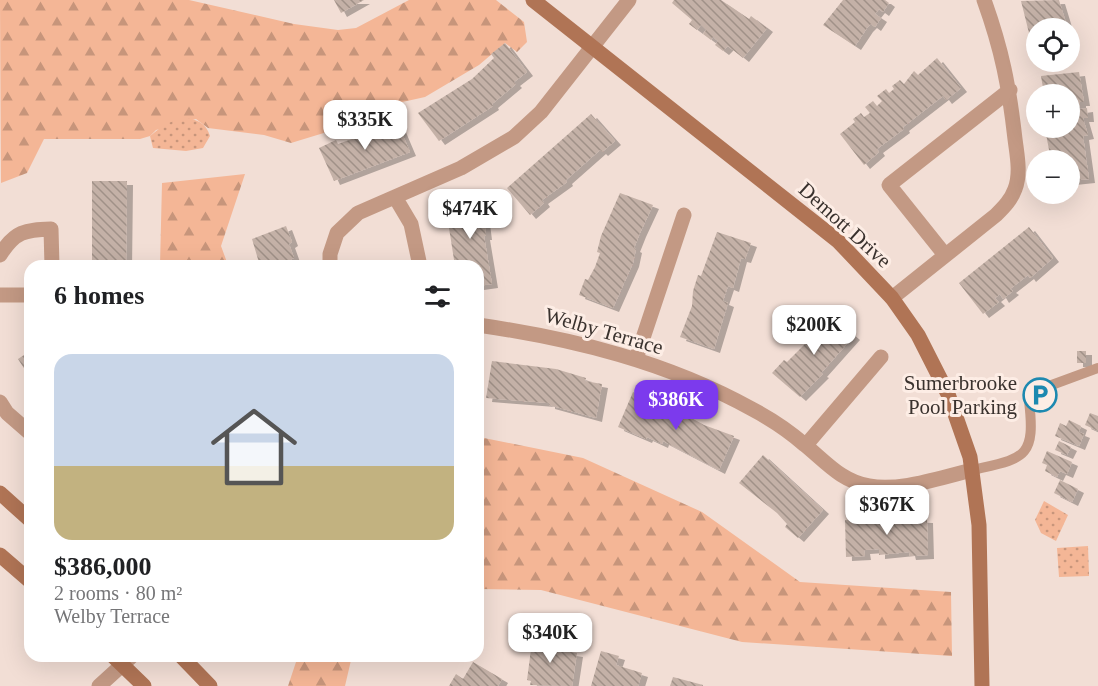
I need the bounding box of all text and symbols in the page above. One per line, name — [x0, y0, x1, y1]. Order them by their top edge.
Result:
map controls — [1026, 18, 1080, 204]
button: locate — [1026, 18, 1080, 72]
button: + — [1026, 84, 1080, 138]
pin: $335K — [323, 100, 407, 151]
text: $335K — [337, 108, 393, 130]
button: − — [1026, 150, 1080, 204]
street label: Demott Drive — [794, 177, 896, 273]
pin: $474K — [428, 189, 512, 240]
text: $474K — [442, 197, 498, 219]
icon: filters — [421, 280, 454, 313]
text: 6 homes — [54, 281, 144, 310]
street label: Welby Terrace — [542, 303, 666, 359]
pin: $200K — [772, 305, 856, 356]
text: $200K — [786, 313, 842, 335]
place label: Sumerbrooke Pool Parking — [904, 371, 1017, 419]
parking icon: Sumerbrooke Pool Parking — [1022, 377, 1058, 413]
pin: $386K — [634, 380, 718, 431]
text: $386K — [648, 388, 704, 410]
icon: home — [200, 393, 308, 501]
pin: $367K — [845, 485, 929, 536]
text: $367K — [859, 493, 915, 515]
text: $386,000 — [54, 552, 152, 581]
text: 2 rooms · 80 m² — [54, 582, 182, 604]
text: Welby Terrace — [54, 605, 170, 627]
pin: $340K — [508, 613, 592, 664]
text: $340K — [522, 621, 578, 643]

